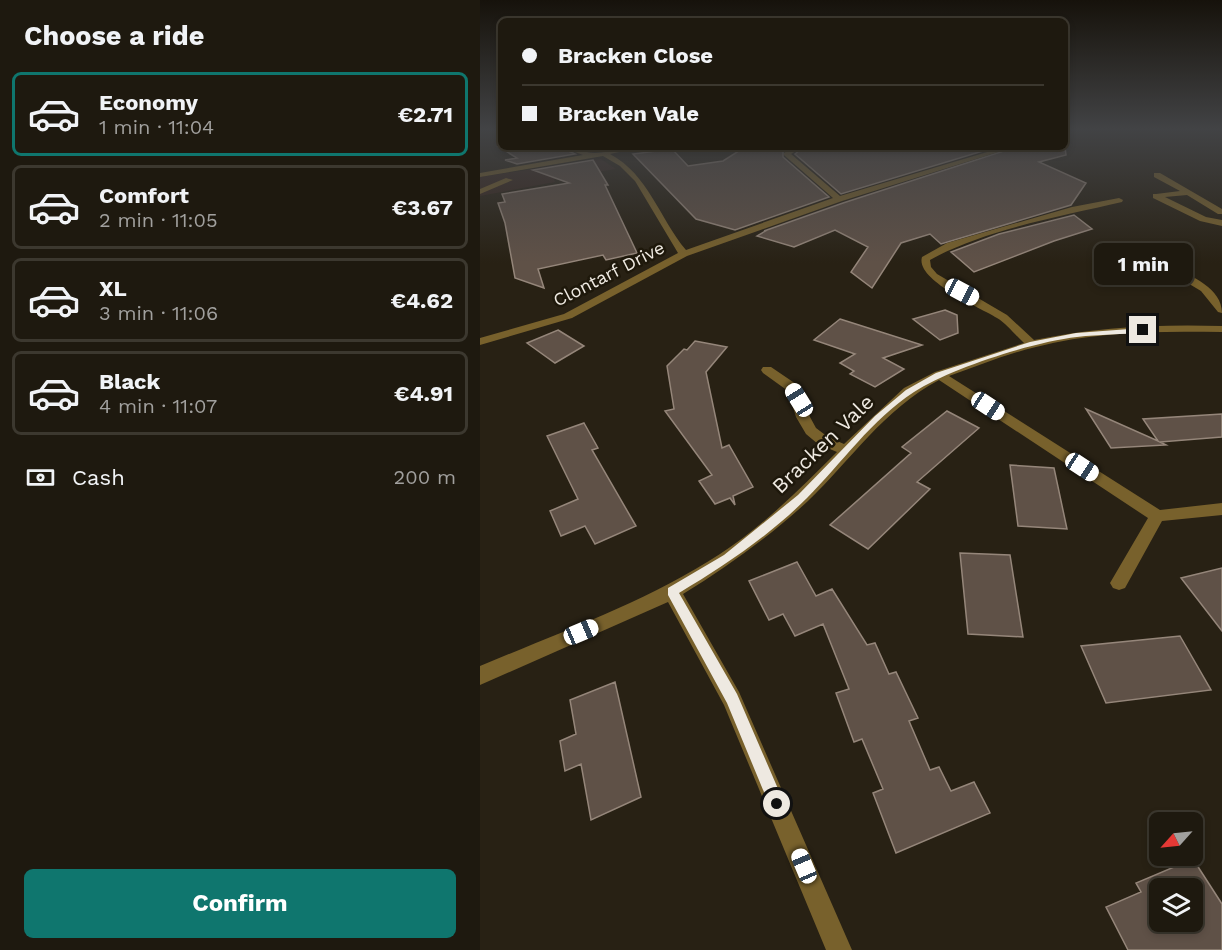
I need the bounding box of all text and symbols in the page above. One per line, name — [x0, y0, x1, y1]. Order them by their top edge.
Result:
text: Choose a ride — [24, 20, 204, 52]
text: Bracken Close — [558, 43, 713, 68]
icon: car — [27, 87, 81, 141]
text: Economy — [99, 90, 198, 115]
text: Bracken Vale — [558, 101, 699, 126]
text: €2.71 — [398, 102, 453, 127]
text: 1 min · 11:04 — [99, 115, 214, 139]
icon: car — [27, 180, 81, 234]
text: Comfort — [99, 183, 189, 208]
text: €3.67 — [392, 195, 453, 220]
text: 2 min · 11:05 — [99, 208, 218, 232]
street label: Clontarf Drive — [550, 237, 668, 311]
callout: 1 min — [1094, 243, 1192, 285]
text: 1 min — [1118, 252, 1169, 276]
icon: car — [27, 273, 81, 327]
text: XL — [99, 276, 127, 301]
car — [942, 276, 982, 308]
text: €4.62 — [391, 288, 453, 313]
text: 3 min · 11:06 — [99, 301, 218, 325]
route end — [1129, 316, 1156, 343]
icon: car — [27, 366, 81, 420]
text: Black — [99, 369, 160, 394]
car — [782, 380, 816, 420]
text: €4.91 — [394, 381, 453, 406]
street label: Bracken Vale — [767, 389, 879, 498]
car — [968, 389, 1008, 423]
text: 4 min · 11:07 — [99, 394, 217, 418]
car — [1062, 450, 1102, 484]
icon: cash — [24, 461, 57, 494]
text: Cash — [72, 465, 125, 490]
text: 200 m — [394, 465, 456, 489]
car — [561, 617, 601, 647]
route start — [763, 790, 790, 817]
north arrow — [1149, 812, 1203, 866]
map controls — [1149, 812, 1203, 932]
car — [789, 846, 819, 886]
button: Confirm — [24, 869, 456, 938]
button: layers — [1149, 878, 1203, 932]

